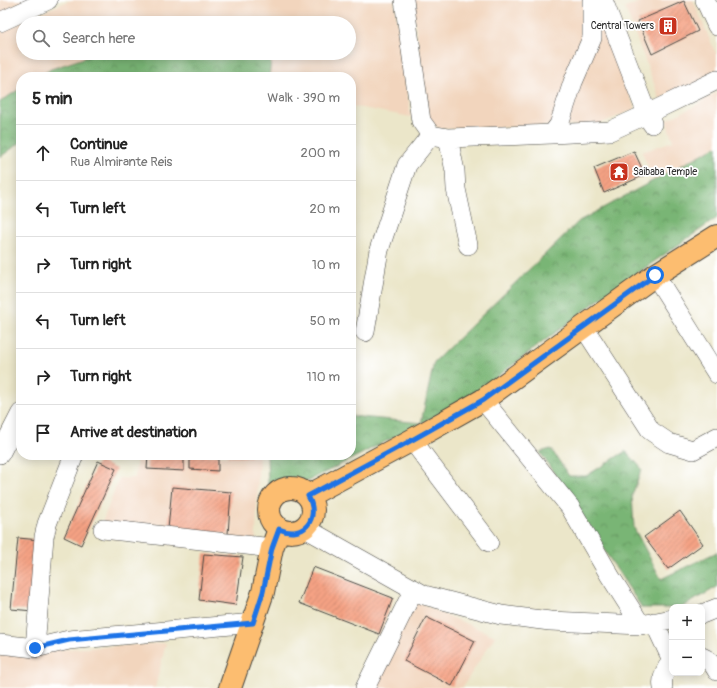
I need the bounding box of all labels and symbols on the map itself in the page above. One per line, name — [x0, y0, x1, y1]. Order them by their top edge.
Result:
building icon: Central Towers — [657, 15, 679, 37]
place label: Central Towers — [591, 20, 655, 32]
temple icon: Saibaba Temple — [608, 161, 630, 183]
place label: Saibaba Temple — [633, 166, 697, 178]
route start — [646, 266, 664, 284]
route end — [26, 639, 44, 657]

